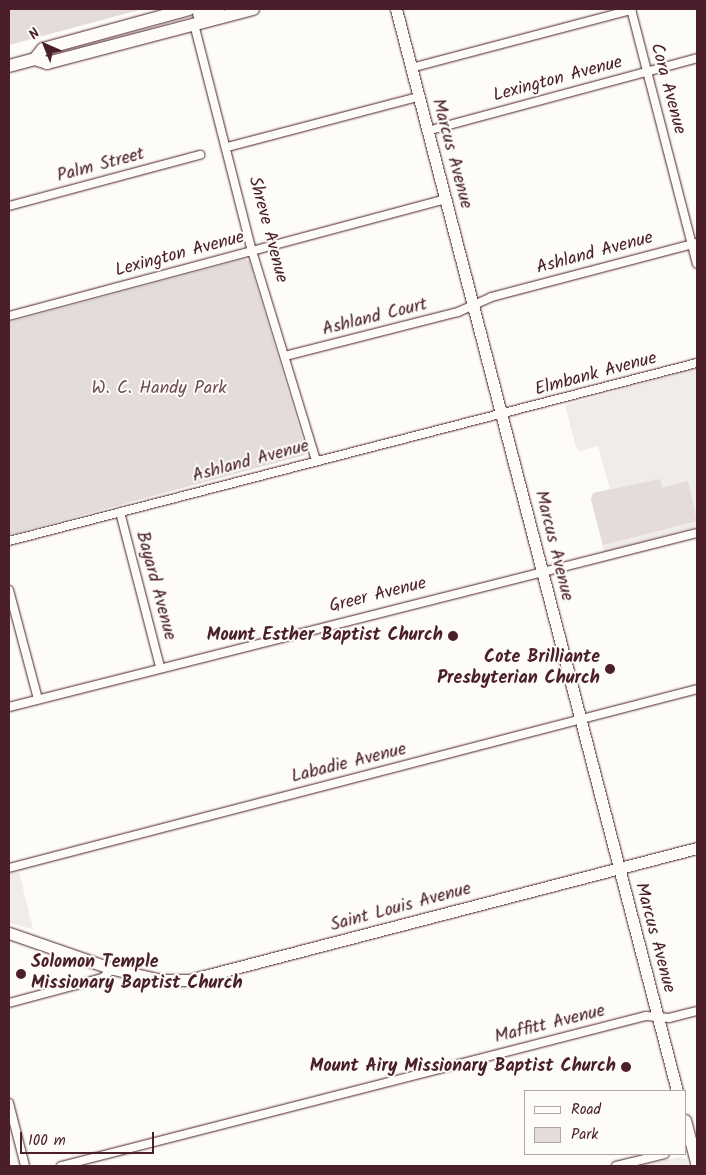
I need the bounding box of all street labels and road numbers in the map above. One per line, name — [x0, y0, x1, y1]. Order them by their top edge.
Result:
street label: Cora Avenue — [644, 41, 690, 137]
street label: Lexington Avenue — [491, 52, 625, 108]
street label: Marcus Avenue — [426, 97, 476, 211]
street label: Palm Street — [55, 144, 147, 188]
street label: Shreve Avenue — [242, 174, 292, 286]
street label: Lexington Avenue — [113, 227, 247, 283]
street label: Ashland Avenue — [534, 228, 656, 280]
street label: Ashland Court — [320, 295, 430, 341]
street label: Elmbank Avenue — [533, 348, 659, 402]
street label: Ashland Avenue — [190, 436, 312, 488]
street label: Marcus Avenue — [529, 488, 577, 604]
street label: Bayard Avenue — [130, 529, 180, 643]
street label: Greer Avenue — [327, 574, 429, 618]
street label: Labadie Avenue — [289, 739, 409, 789]
street label: Saint Louis Avenue — [328, 879, 474, 937]
street label: Marcus Avenue — [629, 881, 679, 995]
street label: Maffitt Avenue — [493, 1001, 607, 1049]

